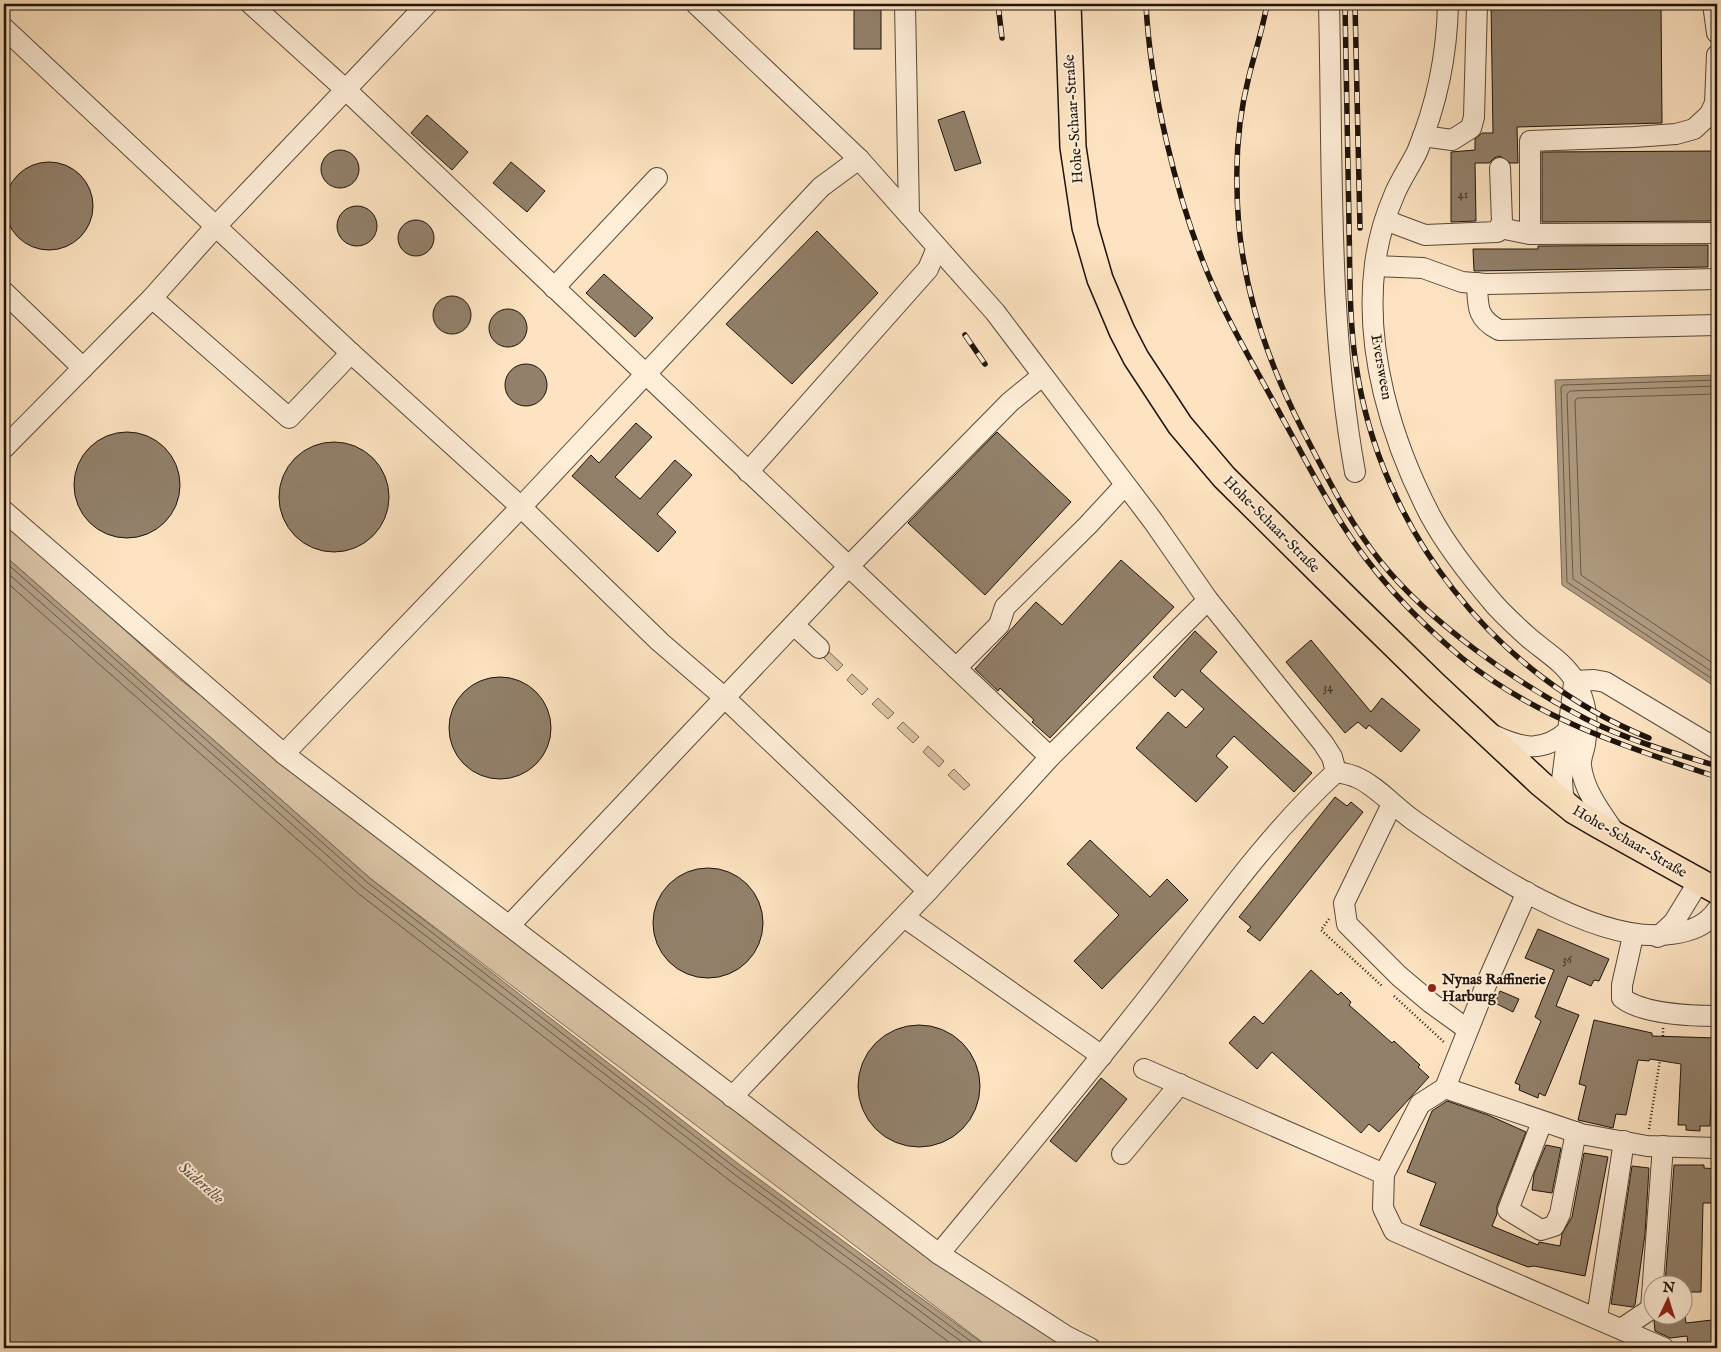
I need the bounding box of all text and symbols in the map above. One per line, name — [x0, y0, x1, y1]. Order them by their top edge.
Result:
street label: Hohe-Schaar-Straße — [1059, 54, 1087, 184]
house number: 41 — [1458, 187, 1468, 202]
street label: Eversween — [1366, 333, 1397, 401]
street label: Hohe-Schaar-Straße — [1219, 472, 1324, 577]
house number: 34 — [1323, 680, 1333, 695]
street label: Hohe-Schaar-Straße — [1569, 801, 1691, 882]
house number: 36 — [1562, 952, 1573, 967]
place label: Nynas Raffinerie Harburg — [1441, 970, 1546, 1006]
marker: Nynas Raffinerie Harburg — [1426, 982, 1438, 994]
water label: Süderelbe — [174, 1158, 228, 1209]
north arrow — [1644, 1274, 1694, 1324]
text: N — [1661, 1279, 1676, 1297]

